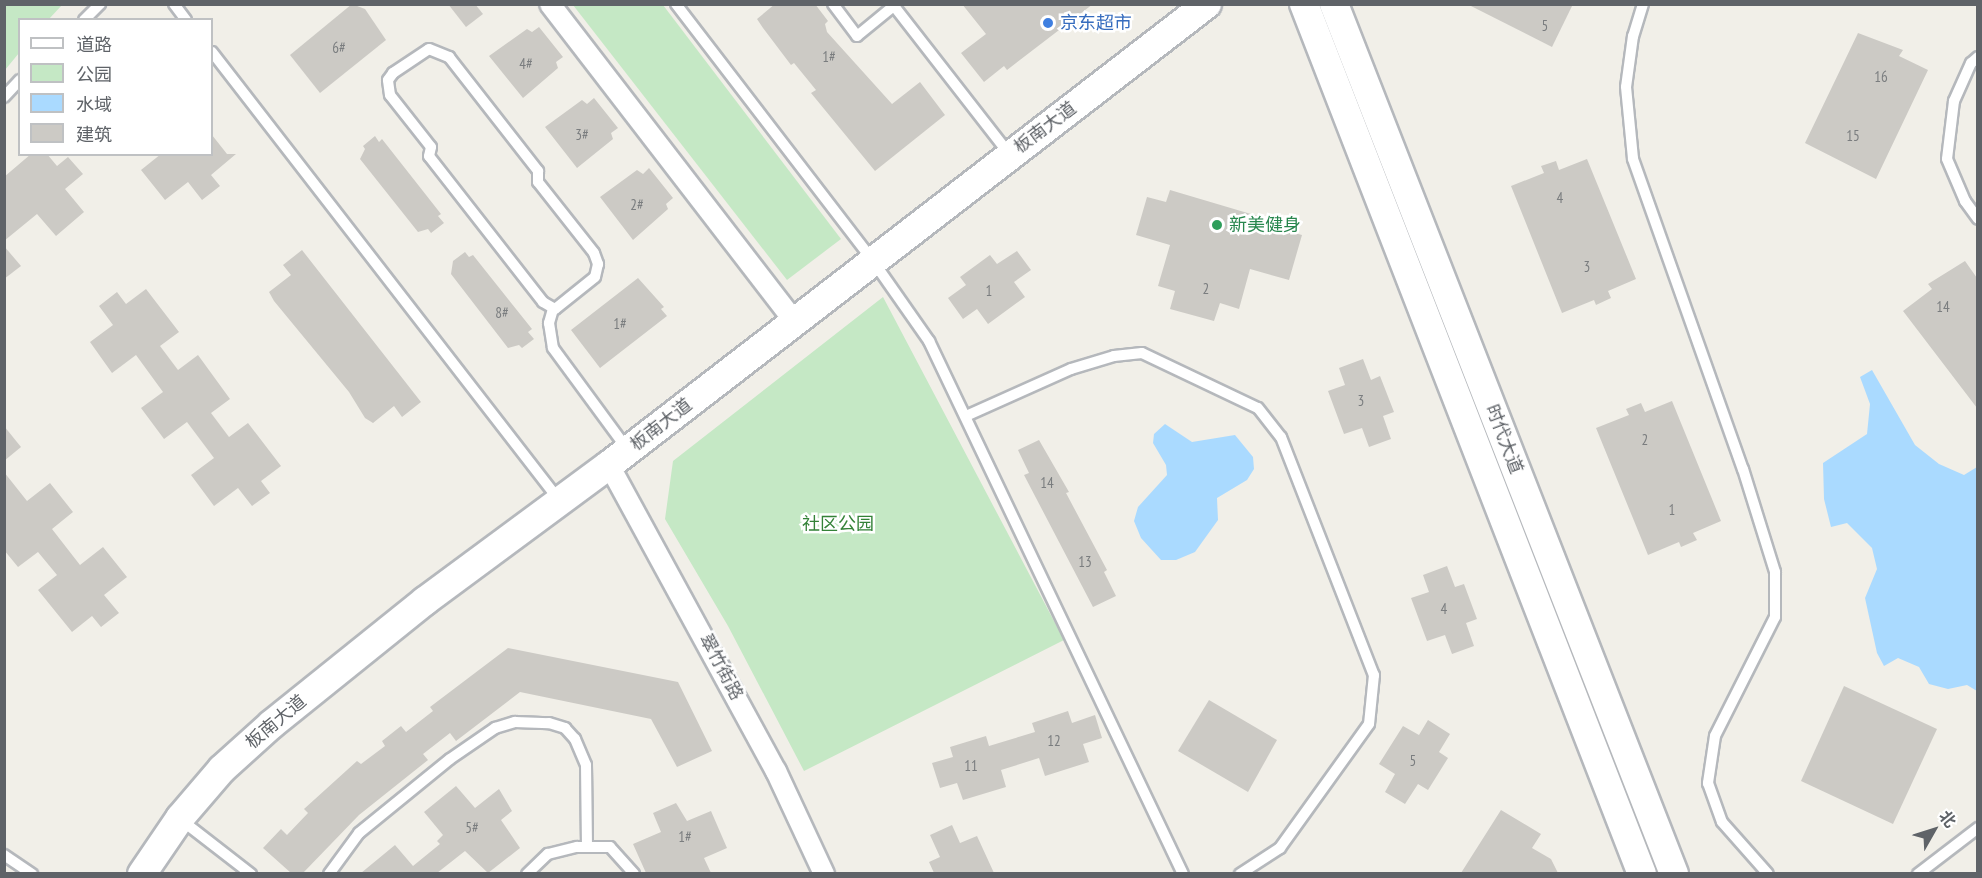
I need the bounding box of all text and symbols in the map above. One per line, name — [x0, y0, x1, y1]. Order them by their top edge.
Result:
place label: 京东超市 — [1060, 12, 1132, 34]
marker: 京东超市 — [1041, 16, 1055, 30]
house number: 5 — [1542, 17, 1548, 35]
legend — [18, 18, 213, 156]
text: 道路 — [76, 33, 112, 56]
house number: 6# — [332, 39, 346, 57]
house number: 1# — [822, 48, 836, 66]
house number: 4# — [519, 55, 533, 73]
text: 公园 — [76, 63, 112, 86]
house number: 16 — [1874, 68, 1888, 86]
text: 水域 — [76, 93, 112, 116]
street label: 板南大道 — [1010, 98, 1080, 158]
text: 建筑 — [76, 123, 112, 146]
house number: 3# — [575, 126, 589, 144]
house number: 15 — [1846, 127, 1860, 145]
house number: 4 — [1557, 189, 1563, 207]
house number: 2# — [630, 196, 644, 214]
place label: 新美健身 — [1229, 214, 1301, 236]
marker: 新美健身 — [1210, 218, 1224, 232]
house number: 3 — [1584, 258, 1590, 276]
house number: 2 — [1203, 280, 1209, 298]
house number: 1 — [986, 282, 992, 300]
house number: 14 — [1936, 298, 1950, 316]
house number: 8# — [495, 304, 509, 322]
house number: 1# — [613, 315, 627, 333]
house number: 3 — [1358, 392, 1364, 410]
street label: 板南大道 — [626, 394, 696, 456]
street label: 时代大道 — [1481, 402, 1527, 476]
house number: 2 — [1642, 431, 1648, 449]
house number: 14 — [1040, 474, 1054, 492]
house number: 1 — [1669, 501, 1675, 519]
park label: 社区公园 — [802, 513, 874, 535]
house number: 13 — [1078, 553, 1092, 571]
house number: 4 — [1441, 600, 1447, 618]
street label: 翠竹街路 — [695, 630, 747, 704]
street label: 板南大道 — [241, 691, 311, 753]
house number: 12 — [1047, 732, 1061, 750]
house number: 5 — [1410, 752, 1416, 770]
house number: 11 — [964, 757, 978, 775]
north arrow — [1904, 800, 1964, 860]
text: 北 — [1935, 806, 1961, 831]
house number: 5# — [465, 819, 479, 837]
house number: 1# — [678, 828, 692, 846]

